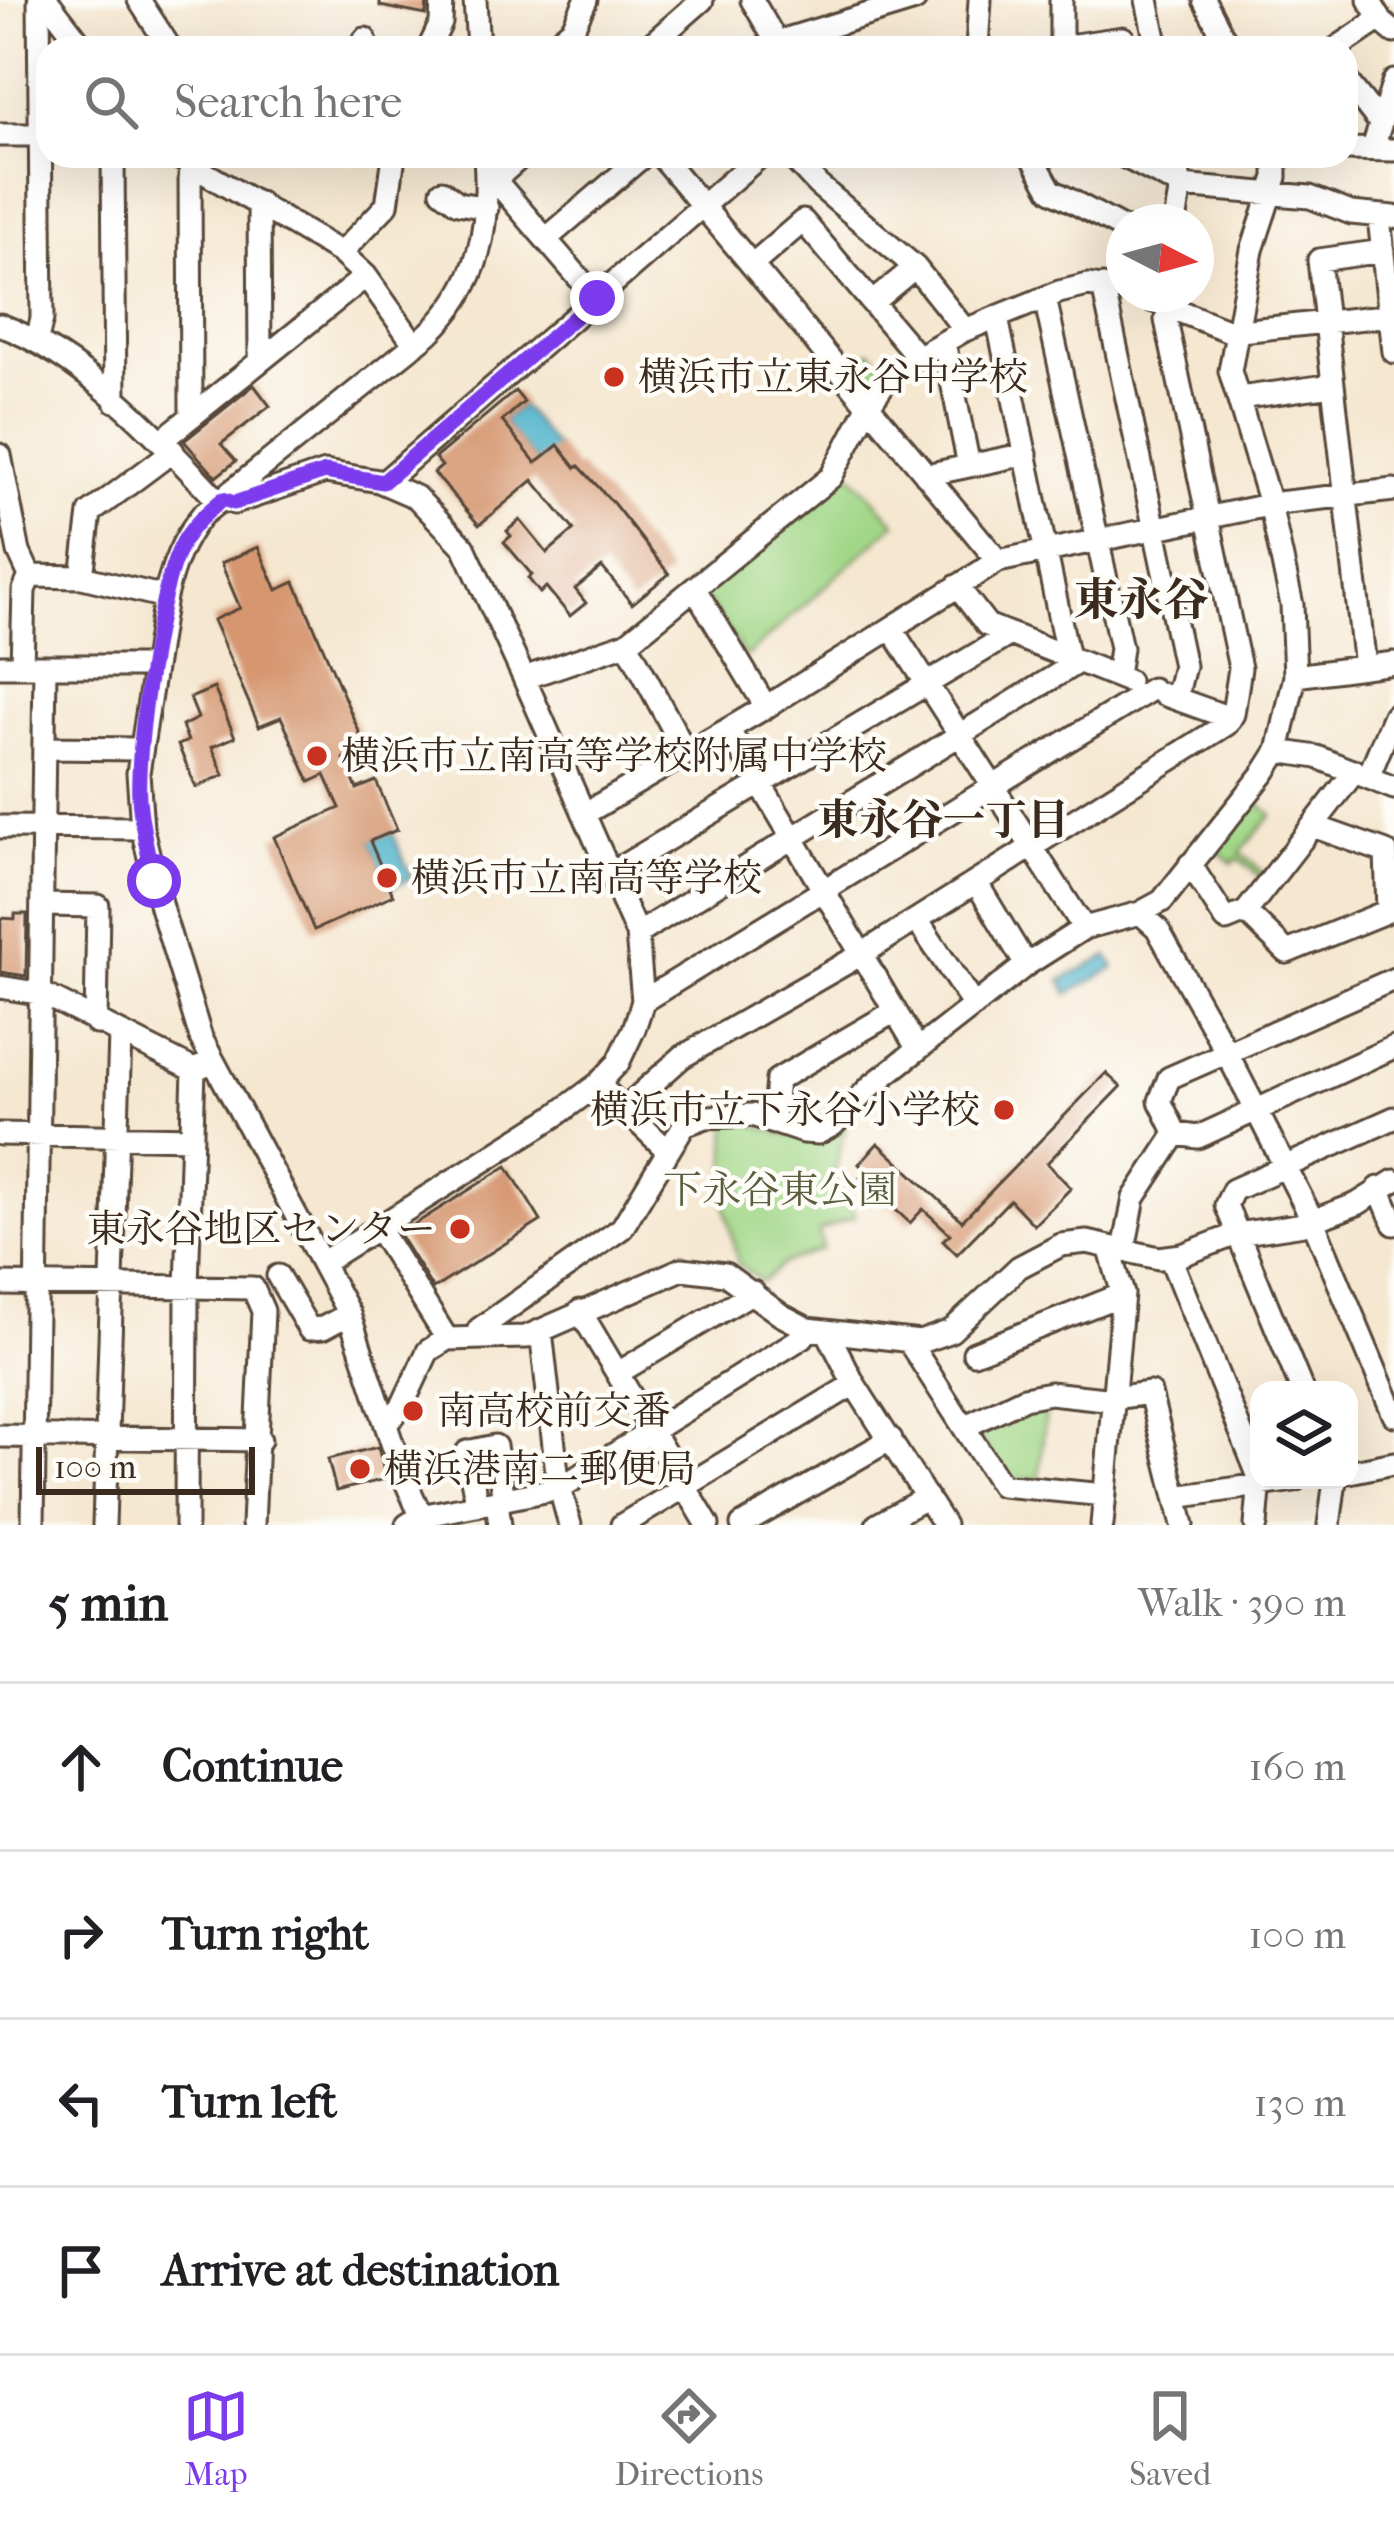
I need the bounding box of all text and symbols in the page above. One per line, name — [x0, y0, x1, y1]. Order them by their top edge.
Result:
search box — [36, 36, 1358, 168]
icon: search — [78, 69, 144, 135]
text: Search here — [174, 76, 402, 129]
north arrow — [1106, 204, 1214, 312]
route end — [570, 271, 624, 325]
place label: 横浜市立東永谷中学校 — [638, 354, 1028, 400]
marker: 横浜市立東永谷中学校 — [601, 364, 627, 390]
district label: 東永谷 — [1073, 574, 1209, 627]
place label: 横浜市立南高等学校附属中学校 — [341, 733, 887, 779]
marker: 横浜市立南高等学校附属中学校 — [304, 743, 330, 769]
district label: 東永谷一丁目 — [817, 796, 1069, 845]
route start — [127, 854, 181, 908]
place label: 横浜市立南高等学校 — [411, 855, 762, 901]
marker: 横浜市立南高等学校 — [374, 865, 400, 891]
place label: 横浜市立下永谷小学校 — [590, 1087, 980, 1133]
marker: 横浜市立下永谷小学校 — [991, 1097, 1017, 1123]
park label: 下永谷東公園 — [663, 1167, 897, 1213]
place label: 東永谷地区センター — [87, 1206, 436, 1252]
marker: 東永谷地区センター — [447, 1216, 473, 1242]
map controls — [1250, 1381, 1358, 1489]
button: layers — [1250, 1381, 1358, 1489]
place label: 南高校前交番 — [437, 1388, 671, 1434]
marker: 南高校前交番 — [400, 1398, 426, 1424]
scale bar — [36, 1441, 255, 1494]
place label: 横浜港南二郵便局 — [384, 1446, 696, 1492]
text: 100 m — [54, 1448, 137, 1487]
marker: 横浜港南二郵便局 — [347, 1456, 373, 1482]
text: 5 min — [48, 1573, 168, 1633]
text: Walk · 390 m — [1138, 1580, 1346, 1626]
icon: ahead — [48, 1734, 114, 1800]
text: Continue — [162, 1740, 343, 1793]
text: 160 m — [1249, 1744, 1346, 1790]
icon: right — [48, 1902, 114, 1968]
text: Turn right — [162, 1908, 369, 1961]
text: 100 m — [1248, 1912, 1346, 1958]
icon: left — [48, 2070, 114, 2136]
text: Turn left — [162, 2076, 337, 2129]
text: 130 m — [1254, 2080, 1346, 2126]
icon: arrive — [48, 2238, 114, 2304]
text: Arrive at destination — [162, 2244, 559, 2297]
tab: Map — [183, 2383, 249, 2494]
tab: Directions — [615, 2383, 763, 2494]
tab: Saved — [1129, 2383, 1211, 2494]

